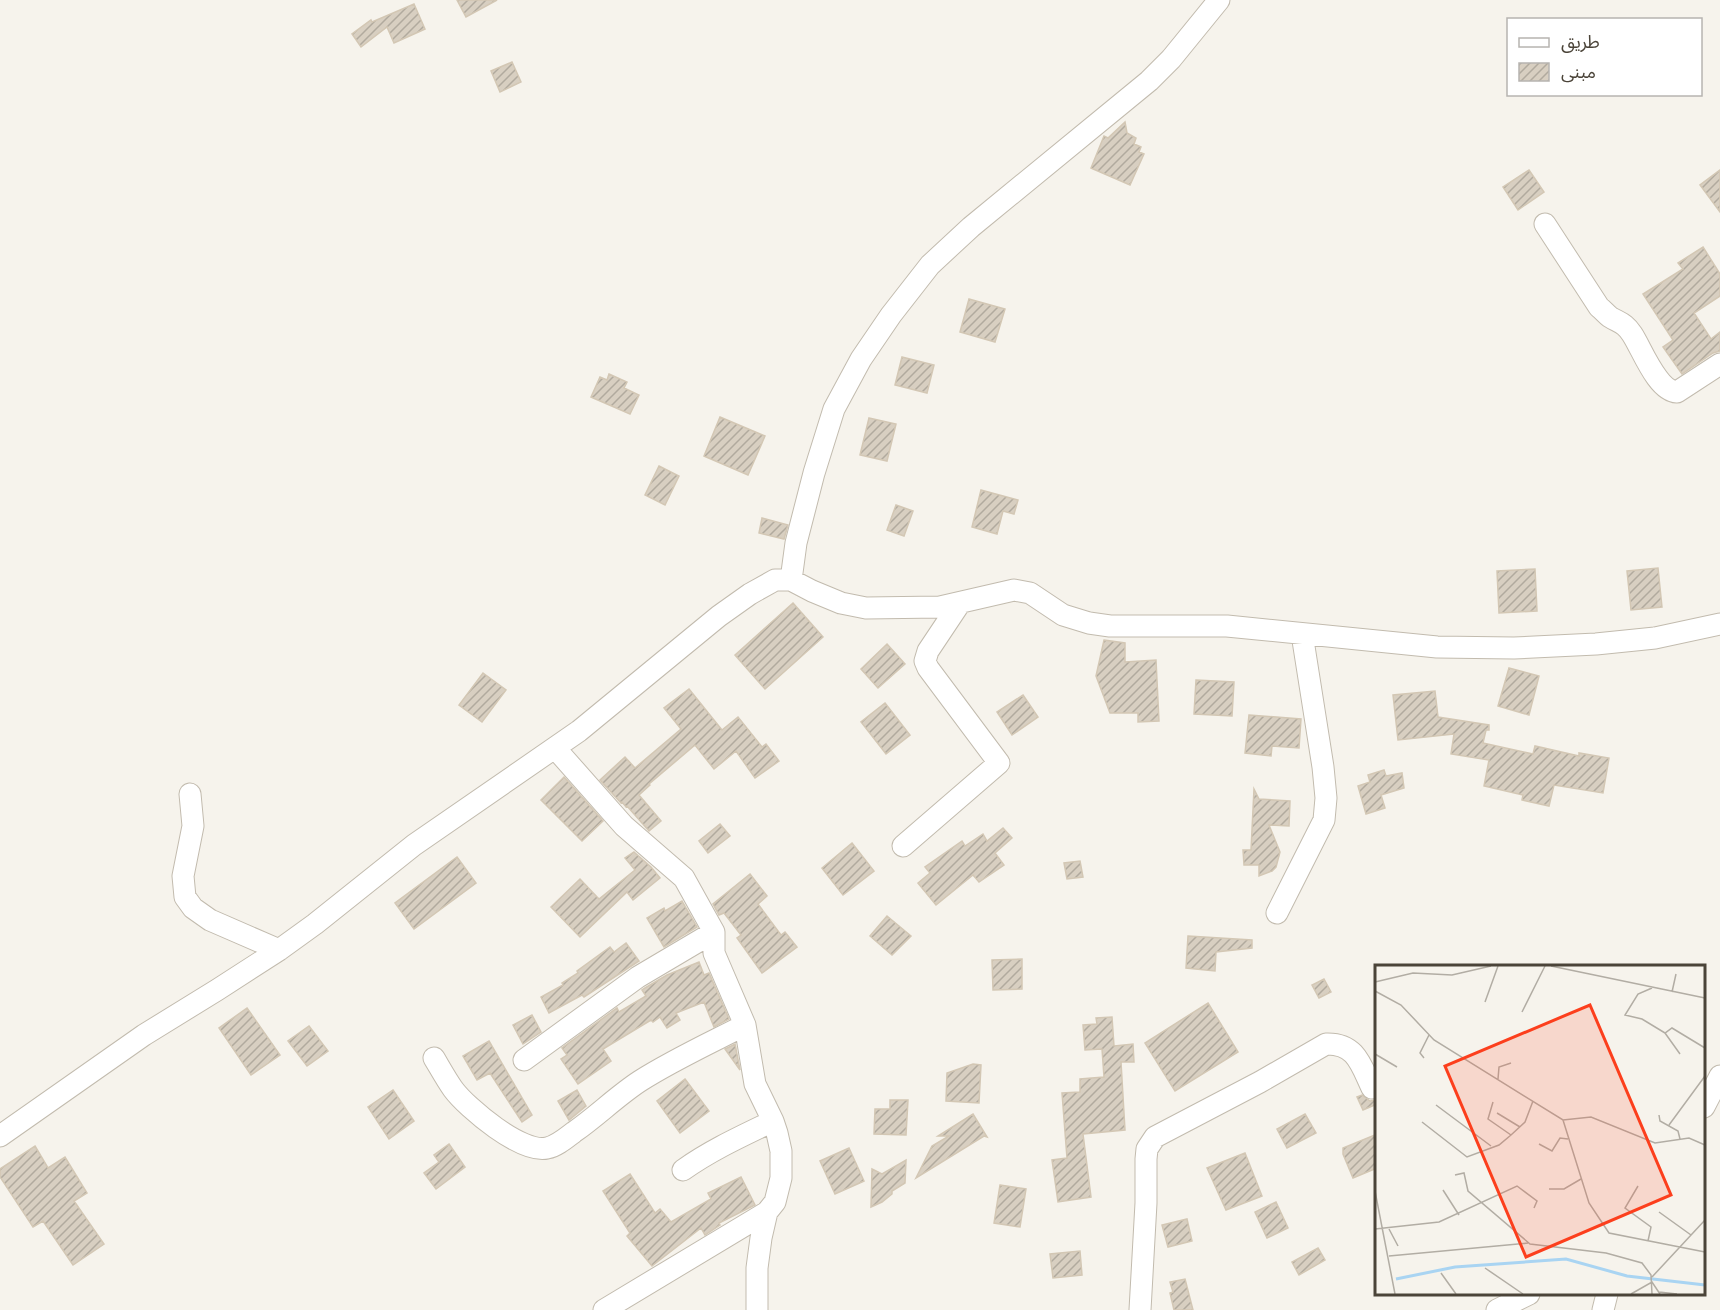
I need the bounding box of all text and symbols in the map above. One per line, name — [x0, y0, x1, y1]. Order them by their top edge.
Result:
legend — [1507, 18, 1702, 96]
text: طريق — [1561, 30, 1600, 54]
text: مبنى — [1561, 60, 1596, 84]
inset map — [1375, 965, 1705, 1295]

